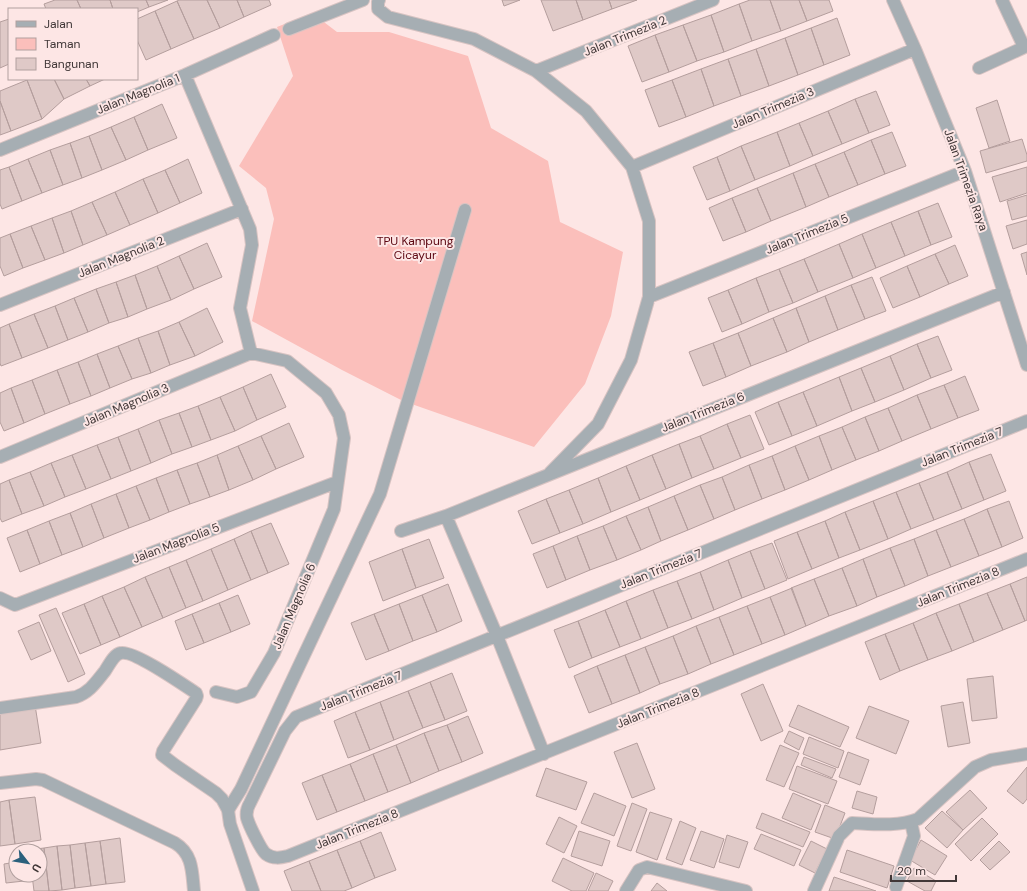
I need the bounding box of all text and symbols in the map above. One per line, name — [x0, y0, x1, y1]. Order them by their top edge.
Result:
legend — [8, 8, 138, 80]
street label: Jalan Trimezia 2 — [581, 12, 669, 60]
text: Jalan — [44, 16, 73, 32]
text: Taman — [44, 36, 81, 52]
text: Bangunan — [44, 56, 99, 72]
street label: Jalan Magnolia 1 — [94, 70, 182, 118]
street label: Jalan Trimezia 3 — [729, 83, 817, 133]
street label: Jalan Trimezia Raya — [940, 127, 992, 233]
street label: Jalan Trimezia 5 — [763, 210, 851, 258]
street label: Jalan Magnolia 2 — [76, 232, 166, 282]
park label: TPU Kampung Cicayur — [377, 233, 454, 263]
street label: Jalan Magnolia 3 — [81, 380, 171, 430]
street label: Jalan Trimezia 6 — [659, 388, 747, 436]
street label: Jalan Trimezia 7 — [919, 423, 1005, 471]
street label: Jalan Magnolia 5 — [130, 519, 222, 567]
street label: Jalan Trimezia 7 — [618, 545, 704, 593]
street label: Jalan Magnolia 6 — [269, 561, 319, 651]
street label: Jalan Trimezia 8 — [914, 563, 1002, 611]
street label: Jalan Trimezia 7 — [318, 667, 404, 715]
street label: Jalan Trimezia 8 — [614, 684, 702, 732]
street label: Jalan Trimezia 8 — [313, 805, 401, 853]
north arrow — [8, 843, 48, 883]
scale bar — [891, 857, 956, 883]
text: U — [29, 861, 45, 875]
text: 20 m — [897, 863, 926, 879]

